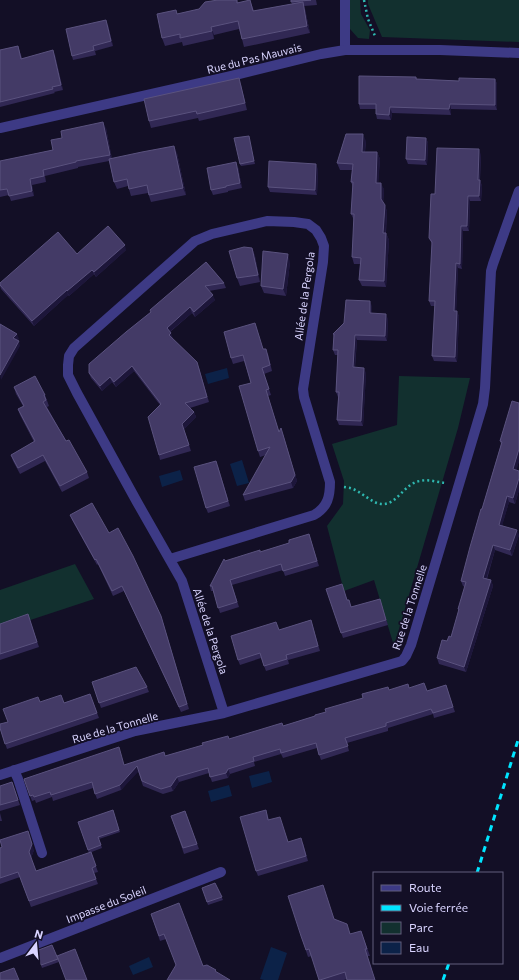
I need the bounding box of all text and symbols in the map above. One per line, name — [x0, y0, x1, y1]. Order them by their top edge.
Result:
street label: Rue du Pas Mauvais — [205, 40, 303, 76]
street label: Allée de la Pergola — [291, 251, 317, 341]
street label: Rue de la Tonnelle — [389, 563, 429, 651]
street label: Allée de la Pergola — [191, 586, 231, 676]
street label: Rue de la Tonnelle — [70, 708, 160, 745]
legend — [373, 872, 503, 964]
text: Route — [409, 880, 442, 894]
street label: Impasse du Soleil — [64, 883, 148, 925]
text: Voie ferrée — [409, 900, 468, 914]
text: Parc — [409, 920, 433, 934]
north arrow — [16, 924, 56, 964]
text: N — [33, 927, 45, 941]
text: Eau — [409, 940, 429, 954]

